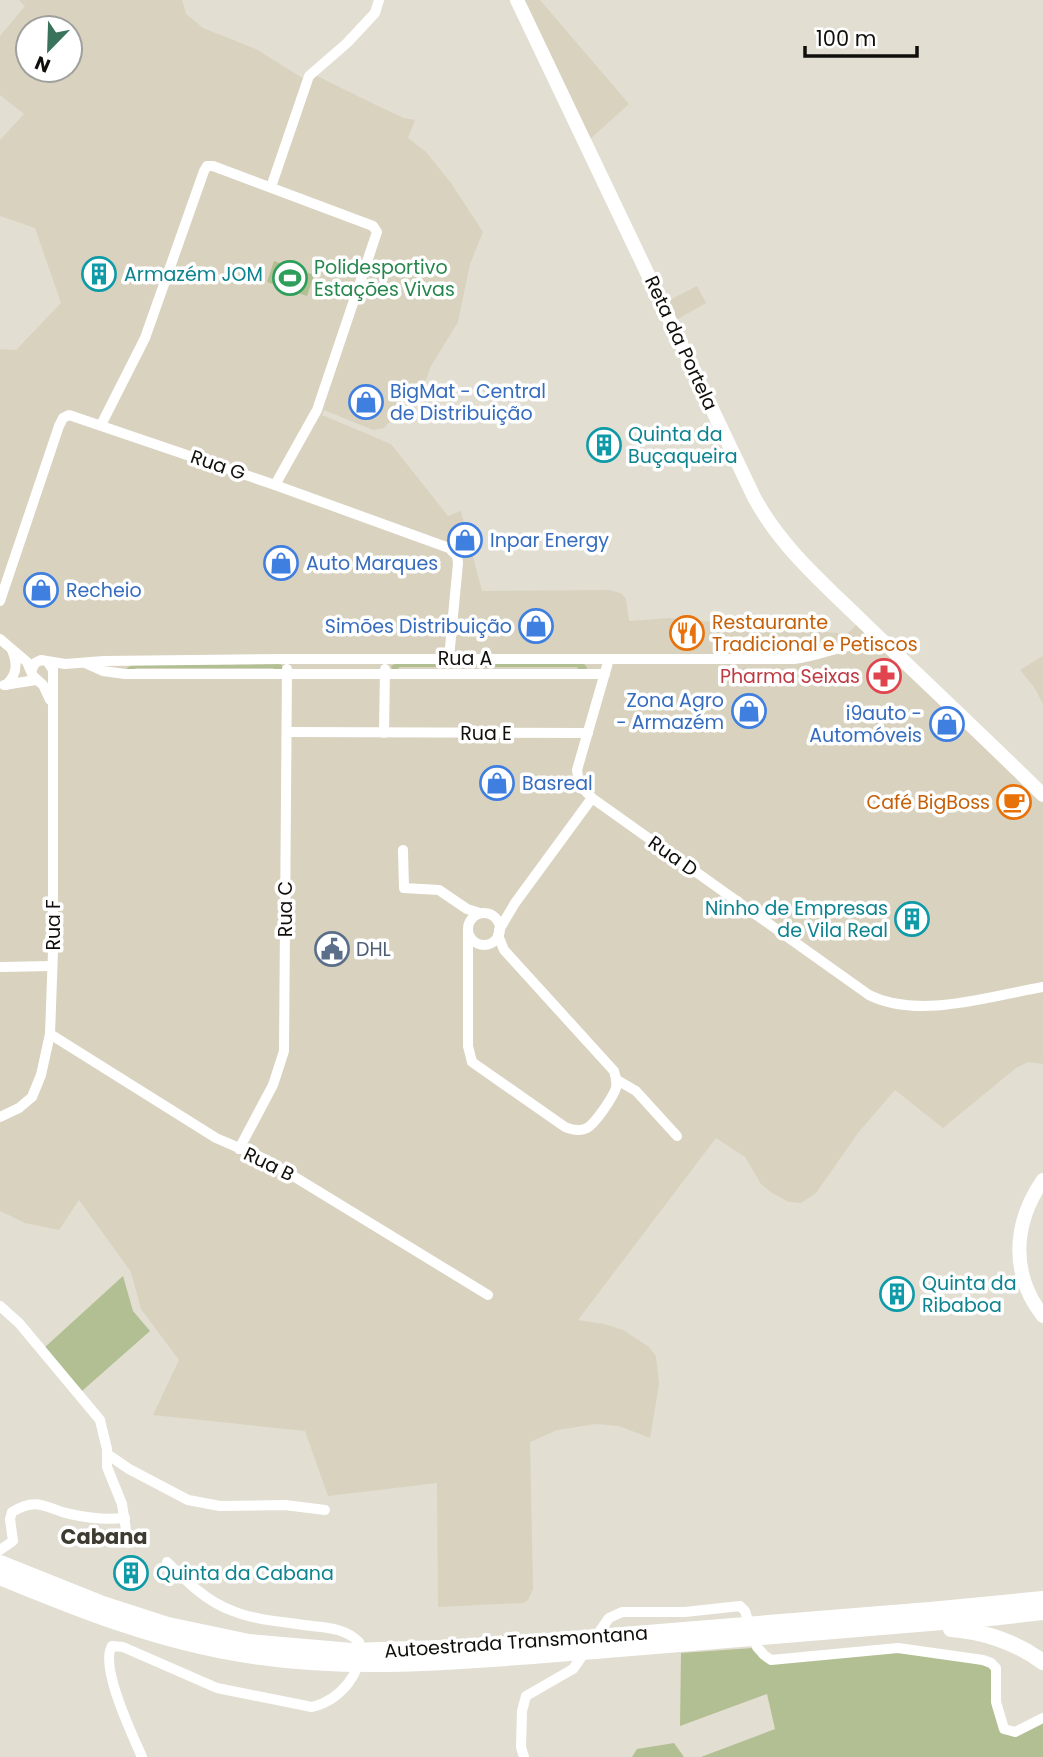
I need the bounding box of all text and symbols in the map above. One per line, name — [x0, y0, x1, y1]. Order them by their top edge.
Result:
north arrow — [14, 14, 84, 84]
scale bar — [805, 14, 917, 58]
text: 100 m — [816, 24, 876, 53]
text: N — [31, 49, 54, 79]
place label: Polidesportivo Estações Vivas — [314, 254, 455, 303]
building icon: Armazém JOM — [80, 255, 118, 293]
sports icon: Polidesportivo Estações Vivas — [271, 259, 309, 297]
place label: Armazém JOM — [124, 261, 263, 288]
street label: Reta da Portela — [638, 271, 724, 415]
place label: BigMat - Central de Distribuição — [390, 378, 546, 427]
shop icon: BigMat - Central de Distribuição — [347, 383, 385, 421]
place label: Quinta da Buçaqueira — [628, 421, 738, 470]
building icon: Quinta da Buçaqueira — [585, 426, 623, 464]
street label: Rua G — [187, 443, 249, 487]
shop icon: Inpar Energy — [446, 521, 484, 559]
place label: Inpar Energy — [490, 527, 609, 554]
shop icon: Auto Marques — [262, 544, 300, 582]
place label: Auto Marques — [306, 550, 438, 577]
shop icon: Recheio — [22, 571, 60, 609]
place label: Recheio — [66, 577, 142, 604]
shop icon: Simões Distribuição — [517, 607, 555, 645]
place label: Restaurante Tradicional e Petiscos — [712, 609, 918, 658]
place label: Simões Distribuição — [325, 613, 512, 640]
restaurant icon: Restaurante Tradicional e Petiscos — [668, 614, 706, 652]
street label: Rua A — [438, 645, 492, 672]
pharmacy icon: Pharma Seixas — [865, 657, 903, 695]
place label: Pharma Seixas — [720, 663, 860, 690]
place label: Zona Agro - Armazém — [616, 687, 724, 736]
shop icon: Zona Agro - Armazém — [730, 692, 768, 730]
place label: i9auto - Automóveis — [809, 700, 922, 749]
shop icon: i9auto - Automóveis — [928, 705, 966, 743]
street label: Rua E — [460, 720, 512, 747]
shop icon: Basreal — [478, 764, 516, 802]
place label: Basreal — [522, 770, 593, 797]
cafe icon: Café BigBoss — [995, 783, 1033, 821]
place label: Café BigBoss — [867, 789, 990, 816]
street label: Rua D — [643, 829, 703, 883]
street label: Rua C — [272, 881, 299, 937]
place label: Ninho de Empresas de Vila Real — [705, 895, 888, 944]
street label: Rua F — [40, 899, 67, 951]
building icon: Ninho de Empresas de Vila Real — [893, 900, 931, 938]
public building icon: DHL — [313, 930, 351, 968]
place label: DHL — [356, 936, 391, 963]
street label: Rua B — [239, 1140, 299, 1188]
place label: Quinta da Ribaboa — [922, 1270, 1017, 1319]
building icon: Quinta da Ribaboa — [878, 1275, 916, 1313]
district label: Cabana — [60, 1522, 148, 1551]
building icon: Quinta da Cabana — [112, 1554, 150, 1592]
place label: Quinta da Cabana — [156, 1560, 334, 1587]
street label: Autoestrada Transmontana — [383, 1619, 649, 1665]

